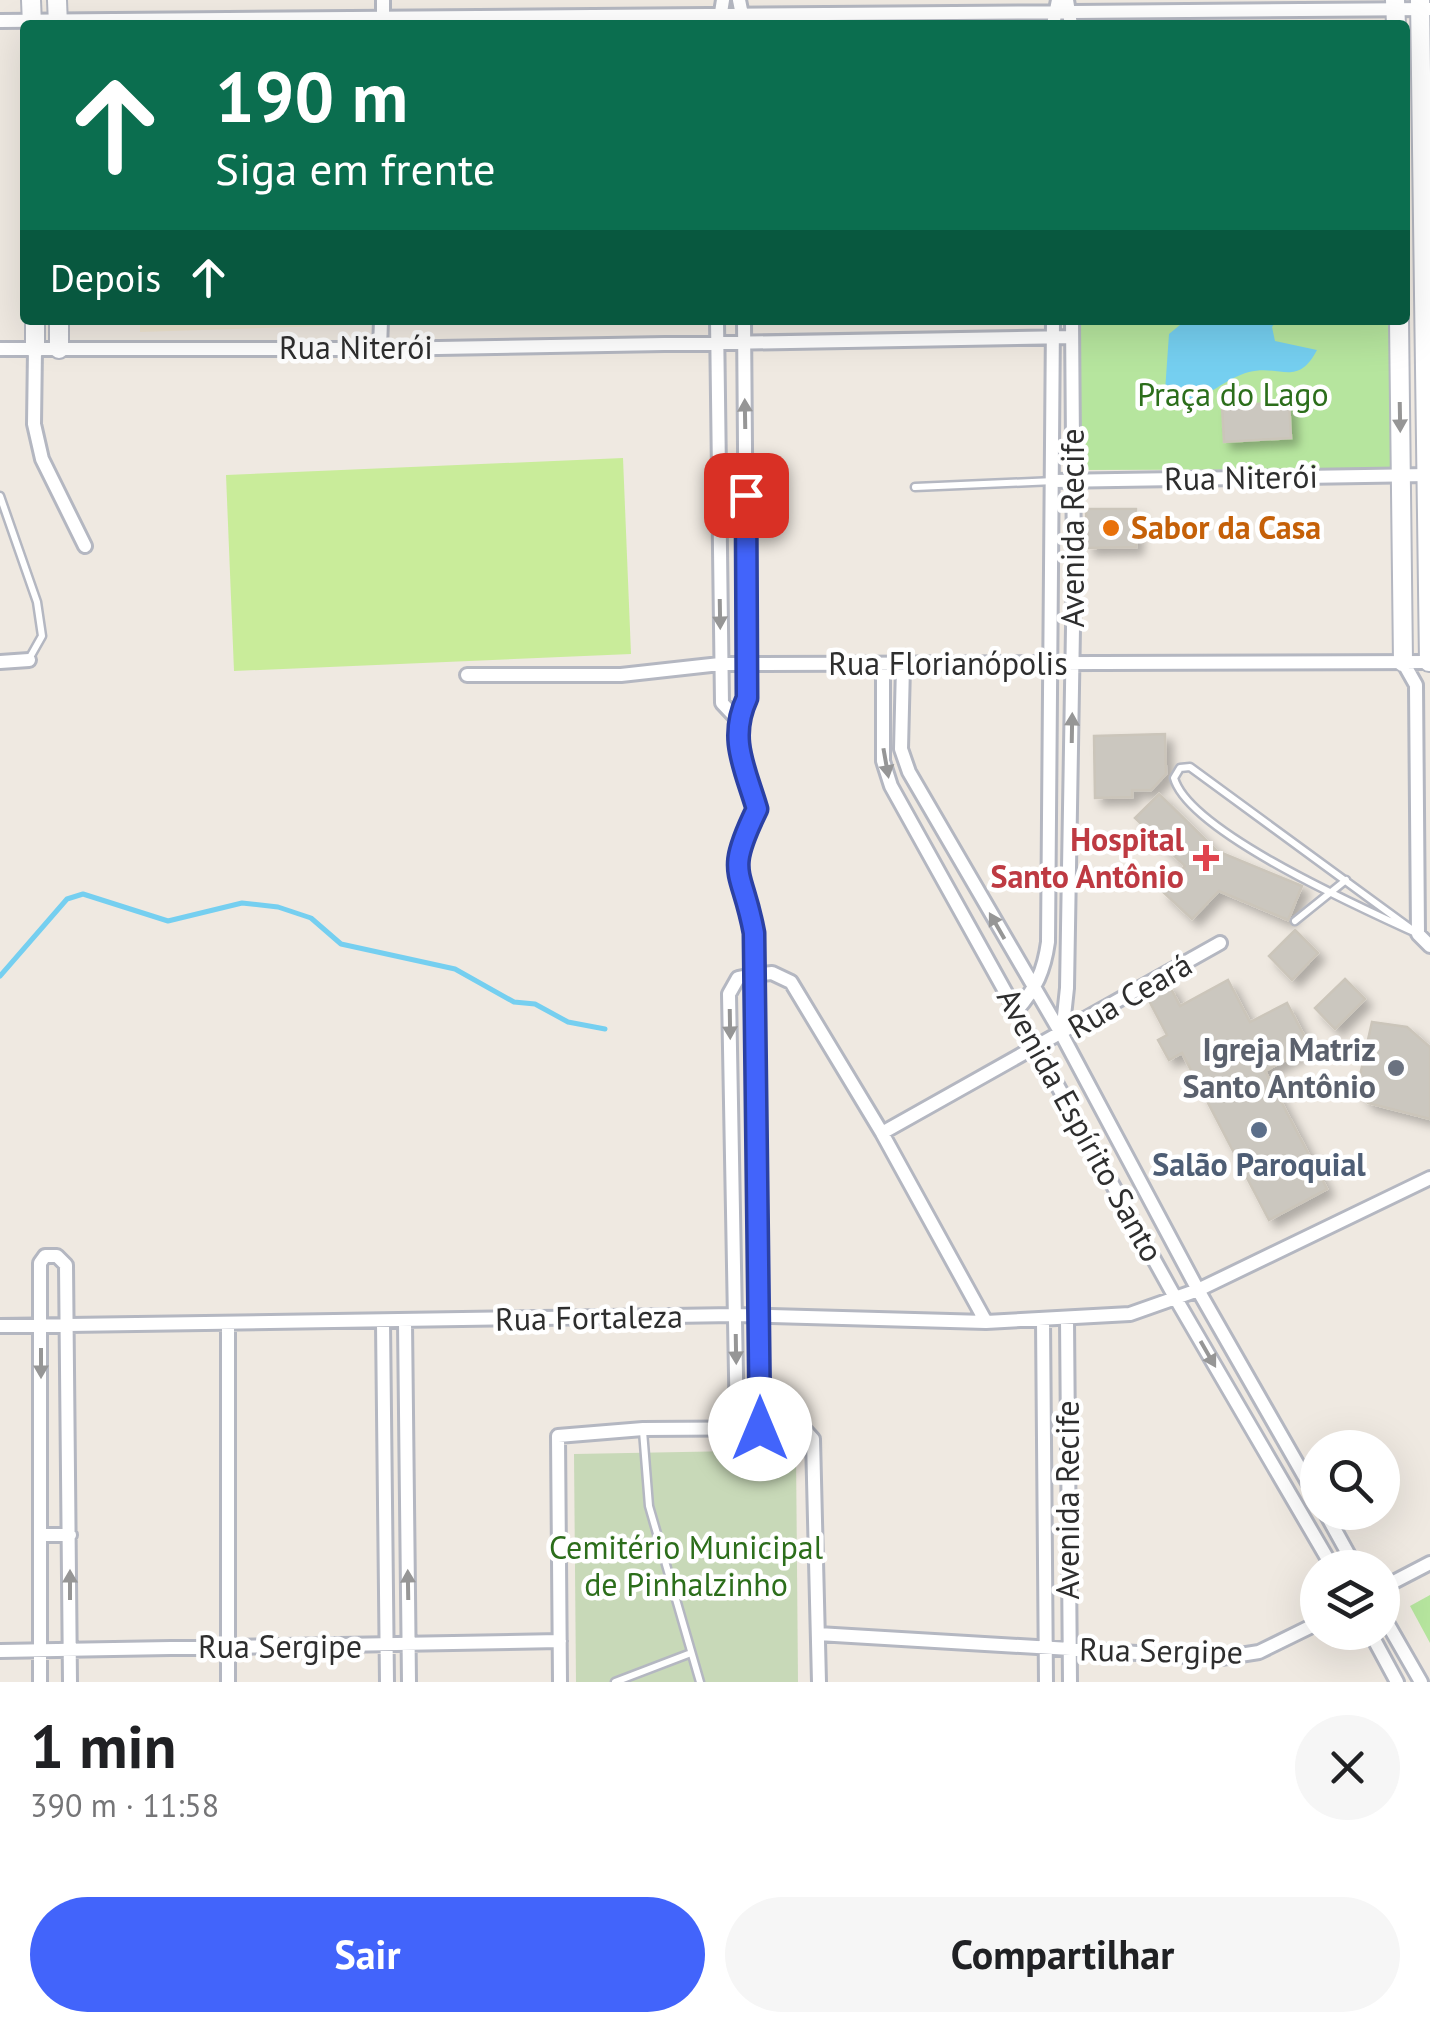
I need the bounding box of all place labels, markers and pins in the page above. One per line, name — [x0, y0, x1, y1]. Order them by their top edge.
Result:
pin — [704, 453, 789, 538]
place label: Sabor da Casa — [1131, 506, 1321, 548]
marker: Sabor da Casa — [1100, 517, 1122, 539]
place label: Hospital Santo Antônio — [990, 818, 1185, 897]
marker: Hospital Santo Antônio — [1193, 845, 1219, 871]
place label: Igreja Matriz Santo Antônio — [1182, 1028, 1376, 1107]
marker: Igreja Matriz Santo Antônio — [1385, 1057, 1407, 1079]
marker: Salão Paroquial — [1248, 1119, 1270, 1141]
place label: Salão Paroquial — [1152, 1143, 1366, 1185]

